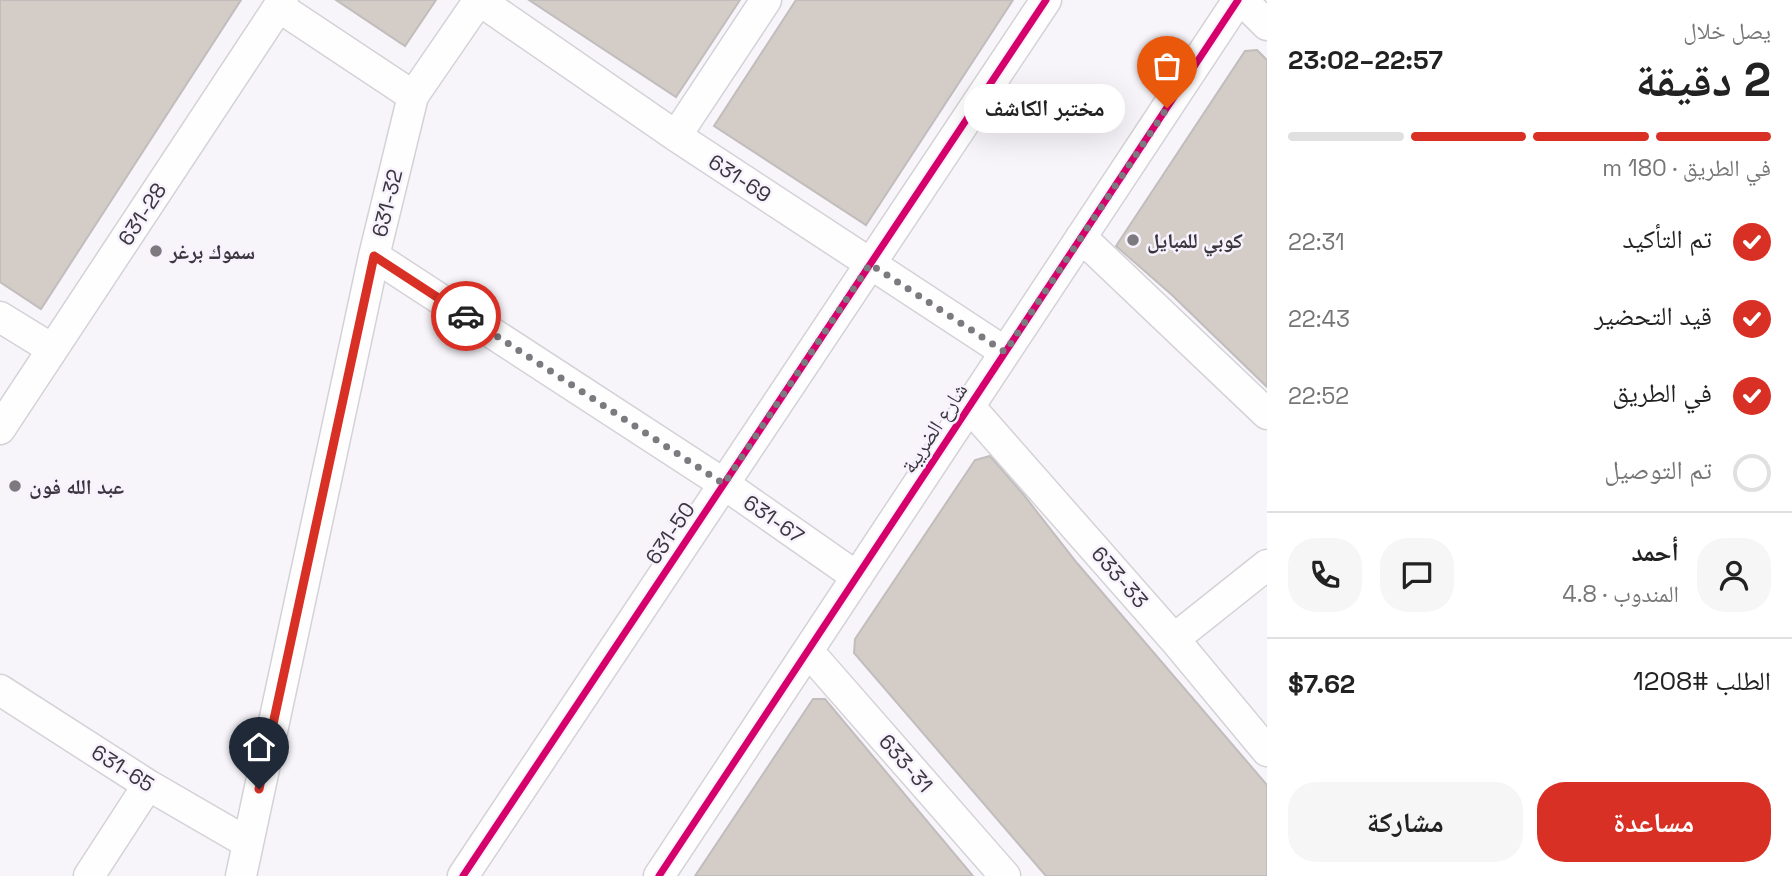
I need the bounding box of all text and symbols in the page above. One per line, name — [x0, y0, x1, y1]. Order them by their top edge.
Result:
text: يصل خلال — [1683, 16, 1771, 46]
pin — [1137, 36, 1197, 108]
text: 22:57–23:02 — [1288, 43, 1443, 77]
icon: bag — [1148, 47, 1186, 85]
text: 2 دقيقة — [1635, 51, 1771, 109]
callout: مختبر الكاشف — [964, 84, 1125, 132]
text: مختبر الكاشف — [984, 93, 1105, 123]
street label: 631-69 — [704, 148, 776, 208]
text: في الطريق · 180 m — [1602, 153, 1771, 183]
street label: 631-32 — [366, 166, 408, 240]
street label: 631-28 — [112, 178, 172, 250]
text: تم التأكيد — [1623, 222, 1712, 256]
icon: check — [1733, 223, 1771, 261]
place label: كوبي للمبايل — [1147, 227, 1243, 257]
text: 22:31 — [1288, 227, 1345, 257]
marker: كوبي للمبايل — [1125, 232, 1141, 248]
place label: سموك برغر — [169, 238, 255, 265]
marker: سموك برغر — [148, 243, 164, 259]
courier — [431, 281, 501, 351]
icon: car — [447, 297, 485, 335]
text: قيد التحضير — [1594, 299, 1712, 333]
icon: check — [1733, 300, 1771, 338]
text: 22:43 — [1288, 304, 1350, 334]
text: في الطريق — [1612, 376, 1712, 410]
icon: check — [1733, 377, 1771, 415]
street label: شارع الضريبة — [895, 378, 973, 478]
text: 22:52 — [1288, 381, 1349, 411]
text: تم التوصيل — [1604, 453, 1712, 487]
place label: عبد الله فون — [29, 473, 124, 500]
marker: عبد الله فون — [7, 478, 23, 494]
street label: 631-67 — [738, 488, 810, 550]
street label: 631-50 — [639, 497, 701, 569]
text: أحمد — [1631, 535, 1679, 569]
button: phone — [1288, 538, 1362, 612]
button: chat — [1380, 538, 1454, 612]
button: person — [1697, 538, 1771, 612]
street label: 633-33 — [1086, 541, 1154, 613]
text: المندوب · 4.8 — [1562, 579, 1679, 609]
text: الطلب #1208 — [1633, 664, 1771, 698]
text: $7.62 — [1288, 667, 1355, 701]
pin — [229, 717, 289, 789]
icon: home — [240, 728, 278, 766]
street label: 633-31 — [873, 728, 939, 798]
street label: 631-65 — [87, 738, 159, 798]
button: مشاركة — [1288, 782, 1523, 862]
button: مساعدة — [1537, 782, 1771, 862]

